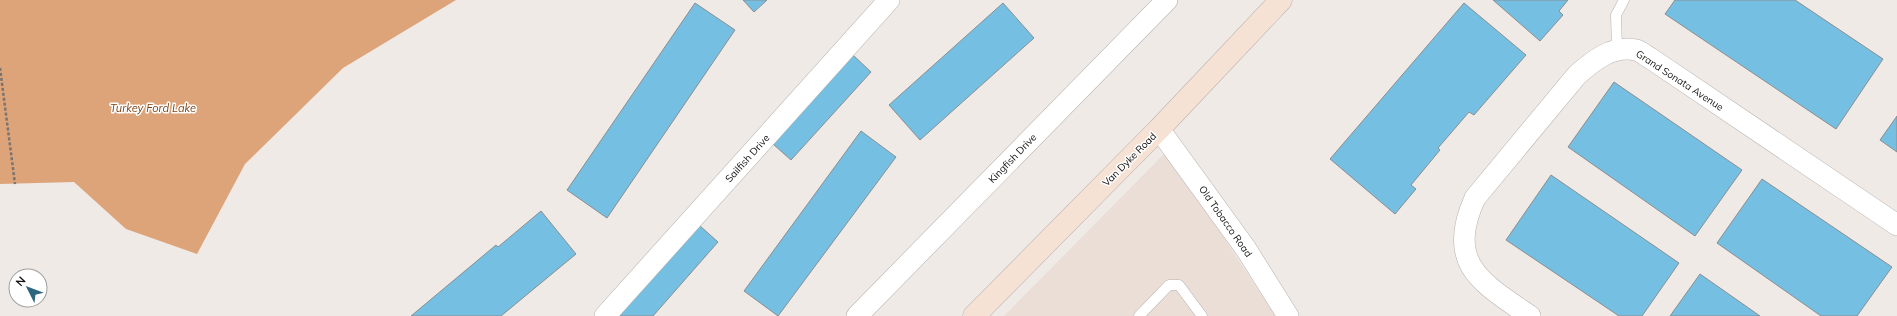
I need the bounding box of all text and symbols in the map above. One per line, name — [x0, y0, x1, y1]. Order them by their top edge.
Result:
street label: Grand Sonata Avenue — [1633, 47, 1726, 114]
water label: Turkey Ford Lake — [110, 101, 196, 115]
street label: Van Dyke Road — [1100, 130, 1159, 189]
street label: Kingfish Drive — [985, 131, 1039, 186]
street label: Sailfish Drive — [722, 132, 772, 185]
street label: Old Tobacco Road — [1196, 183, 1255, 260]
north arrow — [8, 268, 48, 308]
text: N — [13, 274, 29, 289]

